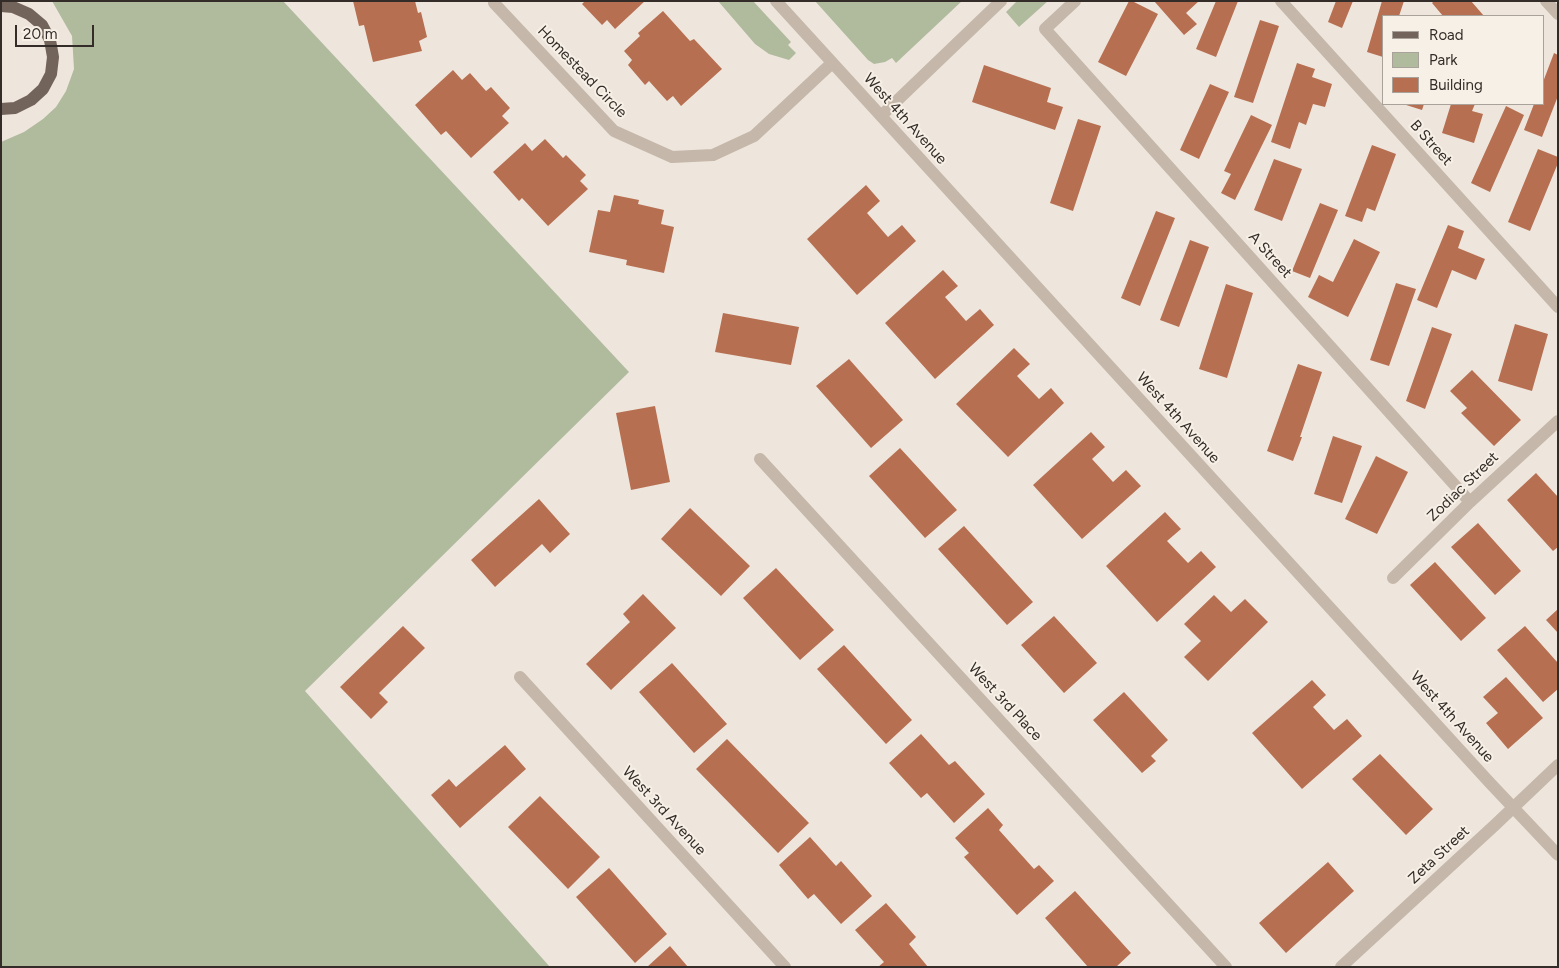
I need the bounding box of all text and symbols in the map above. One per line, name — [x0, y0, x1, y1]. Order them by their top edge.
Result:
scale bar — [18, 15, 96, 47]
legend — [1382, 15, 1544, 105]
street label: Homestead Circle — [534, 22, 630, 122]
text: 20 m — [23, 25, 57, 43]
text: Road — [1429, 26, 1464, 44]
text: Park — [1429, 51, 1458, 69]
street label: West 4th Avenue — [859, 70, 951, 168]
text: Building — [1429, 76, 1483, 94]
street label: B Street — [1406, 117, 1456, 169]
street label: A Street — [1245, 228, 1295, 282]
street label: West 4th Avenue — [1132, 369, 1224, 467]
street label: Zodiac Street — [1424, 449, 1502, 525]
street label: West 3rd Place — [964, 659, 1046, 745]
street label: West 4th Avenue — [1406, 668, 1498, 766]
street label: West 3rd Avenue — [618, 763, 710, 859]
street label: Zeta Street — [1405, 822, 1473, 888]

